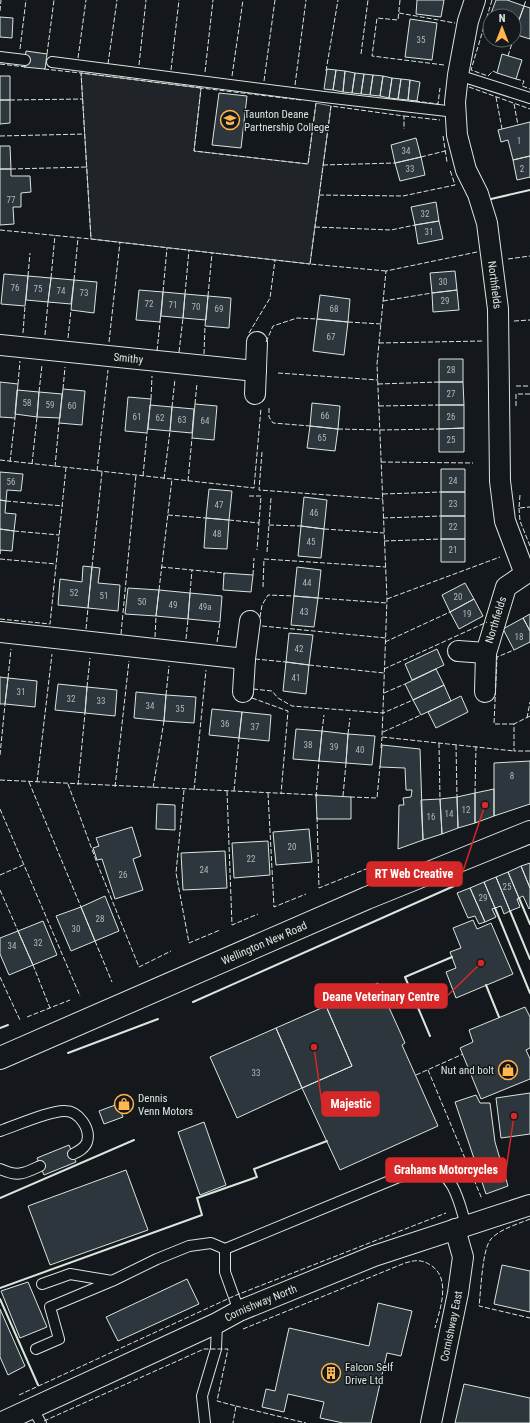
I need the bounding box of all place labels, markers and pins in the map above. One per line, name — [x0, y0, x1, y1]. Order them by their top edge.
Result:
place label: Taunton Deane Partnership College — [244, 108, 329, 134]
school or university icon: Taunton Deane Partnership College — [219, 109, 241, 131]
callout: RT Web Creative — [367, 862, 462, 886]
callout: Deane Veterinary Centre — [315, 984, 447, 1008]
shop icon: Nut and bolt — [497, 1059, 519, 1081]
place label: Nut and bolt — [441, 1064, 494, 1077]
place label: Dennis Venn Motors — [138, 1092, 193, 1118]
callout: Majestic — [322, 1092, 379, 1116]
shop icon: Dennis Venn Motors — [113, 1093, 135, 1115]
callout: Grahams Motorcycles — [386, 1158, 506, 1182]
place label: Falcon Self Drive Ltd — [345, 1361, 394, 1387]
building icon: Falcon Self Drive Ltd — [320, 1362, 342, 1384]

